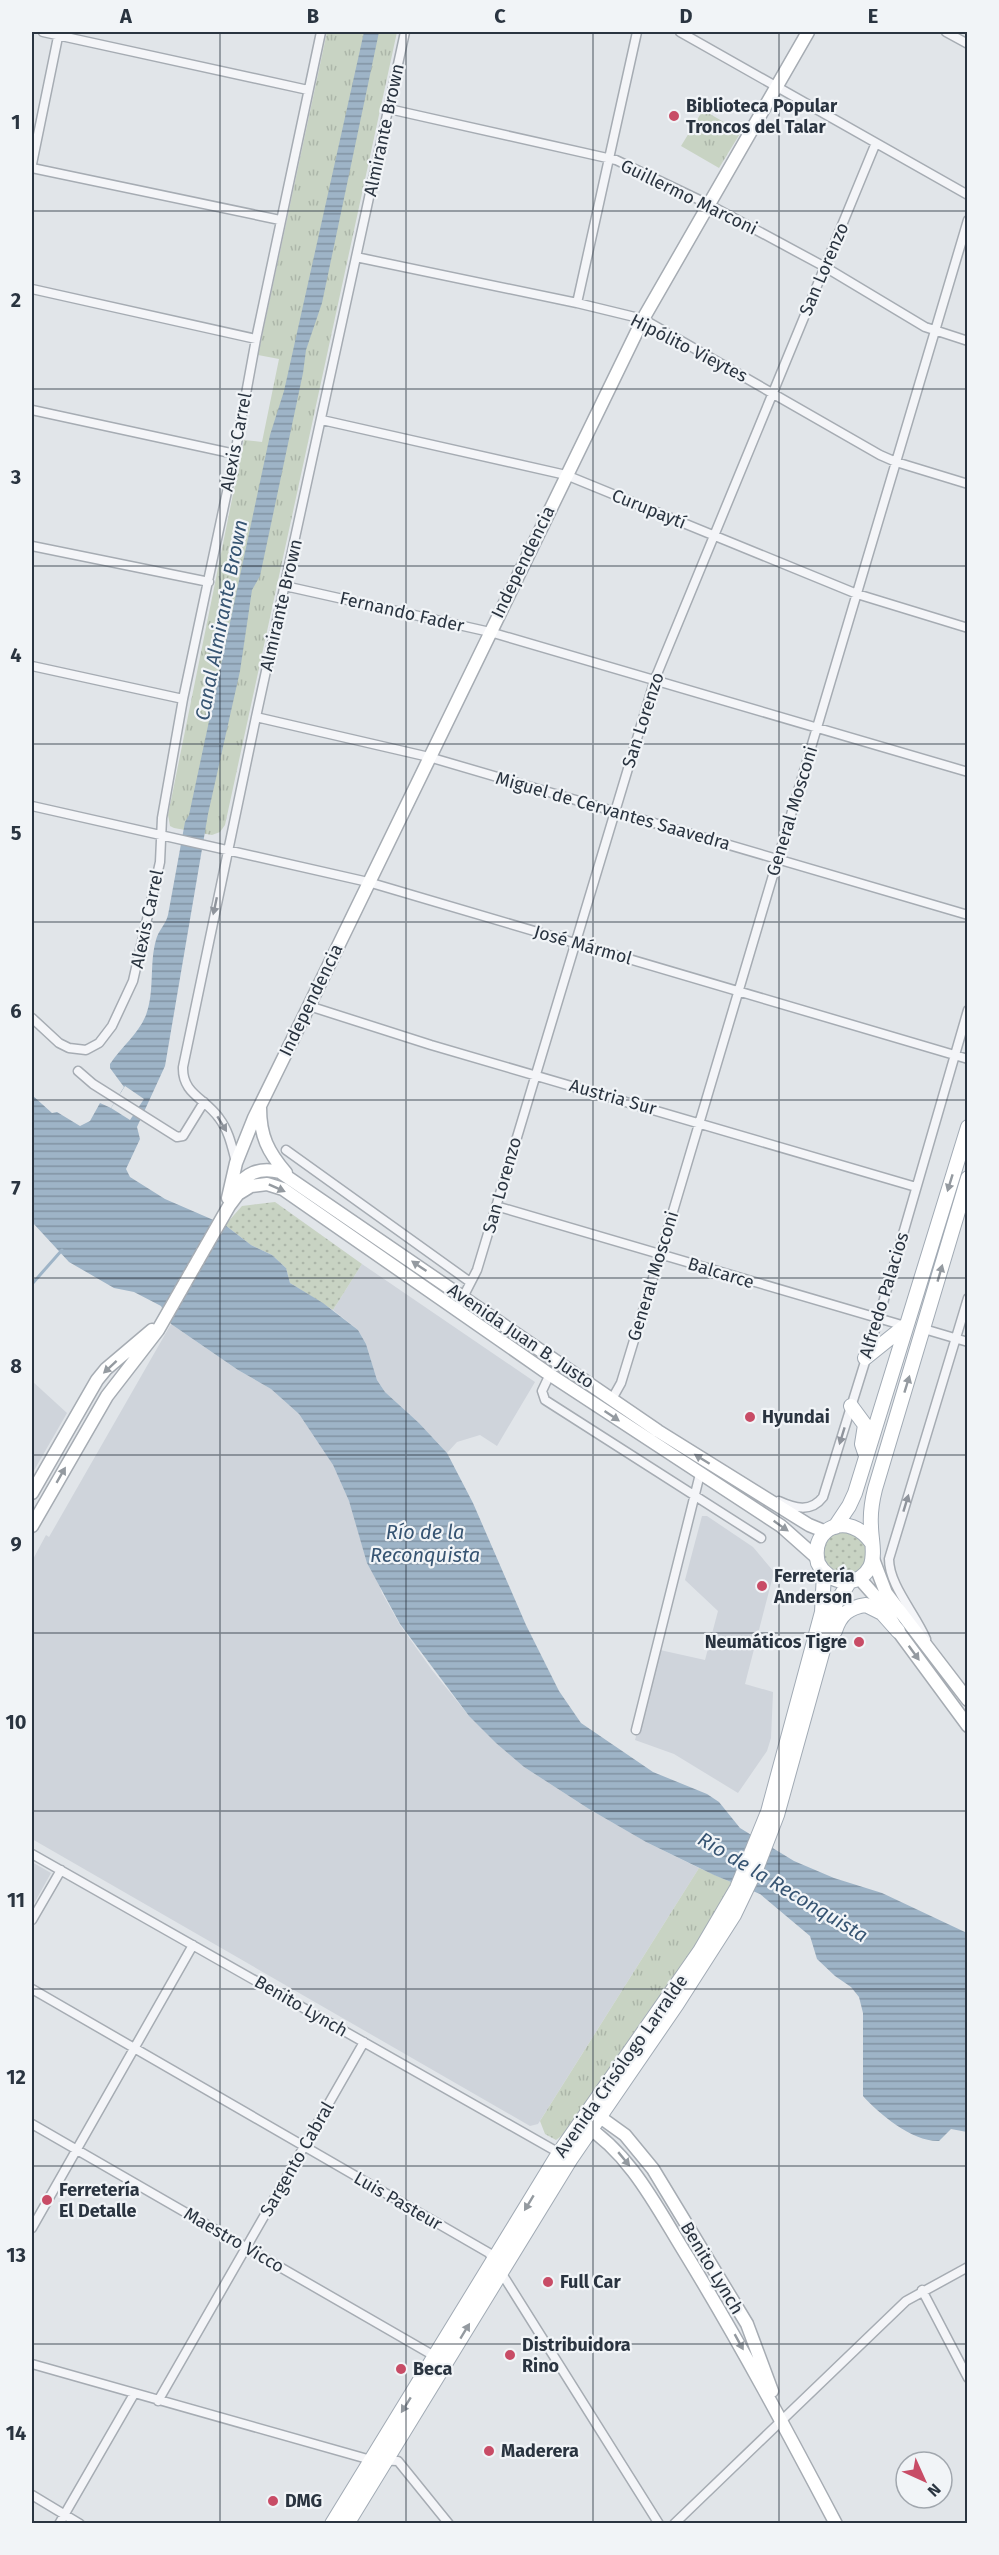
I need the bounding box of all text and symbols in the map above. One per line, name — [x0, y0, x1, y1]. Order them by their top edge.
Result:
text: A — [119, 4, 133, 28]
text: B — [307, 4, 319, 28]
text: C — [494, 4, 506, 28]
text: D — [679, 4, 693, 28]
text: E — [868, 4, 878, 28]
street label: Almirante Brown — [359, 62, 409, 198]
place label: Biblioteca Popular Troncos del Talar — [686, 95, 838, 138]
marker: Biblioteca Popular Troncos del Talar — [667, 109, 681, 123]
text: 1 — [11, 110, 21, 134]
street label: Guillermo Marconi — [617, 154, 761, 240]
street label: San Lorenzo — [795, 219, 853, 319]
text: 2 — [11, 288, 21, 312]
street label: Hipólito Vieytes — [627, 309, 751, 387]
street label: Alexis Carrel — [216, 391, 256, 493]
text: 3 — [10, 465, 21, 489]
street label: Curupaytí — [609, 484, 689, 534]
street label: Independencia — [486, 502, 560, 622]
water label: Canal Almirante Brown — [190, 517, 252, 723]
street label: Almirante Brown — [255, 537, 307, 673]
street label: Fernando Fader — [338, 587, 466, 637]
text: 4 — [10, 643, 22, 667]
street label: San Lorenzo — [617, 670, 669, 770]
street label: General Mosconi — [762, 743, 822, 879]
street label: Miguel de Cervantes Saavedra — [493, 767, 733, 855]
text: 5 — [11, 821, 22, 845]
street label: Alexis Carrel — [126, 868, 168, 970]
one-way arrow — [210, 897, 220, 915]
street label: José Mármol — [531, 921, 635, 969]
street label: Independencia — [274, 940, 348, 1060]
text: 6 — [10, 999, 22, 1023]
street label: Austria Sur — [567, 1074, 659, 1120]
one-way arrow — [217, 1116, 228, 1132]
street label: San Lorenzo — [478, 1134, 526, 1236]
one-way arrow — [945, 1174, 954, 1192]
text: 7 — [11, 1176, 21, 1200]
one-way arrow — [269, 1183, 287, 1193]
street label: General Mosconi — [623, 1208, 683, 1344]
street label: Alfredo Palacios — [854, 1229, 914, 1361]
street label: Balcarce — [685, 1252, 757, 1294]
one-way arrow — [411, 1261, 428, 1272]
one-way arrow — [936, 1264, 945, 1282]
street label: Avenida Juan B. Justo — [444, 1279, 598, 1393]
text: 8 — [10, 1354, 22, 1378]
one-way arrow — [103, 1360, 118, 1373]
one-way arrow — [903, 1375, 912, 1393]
place label: Hyundai — [762, 1406, 830, 1428]
one-way arrow — [604, 1410, 620, 1421]
marker: Hyundai — [743, 1410, 757, 1424]
one-way arrow — [837, 1427, 846, 1445]
one-way arrow — [694, 1453, 710, 1464]
one-way arrow — [56, 1467, 66, 1484]
one-way arrow — [902, 1494, 911, 1512]
water label: Río de la Reconquista — [370, 1520, 480, 1567]
one-way arrow — [772, 1520, 788, 1532]
text: 9 — [10, 1532, 22, 1556]
place label: Ferretería Anderson — [773, 1565, 855, 1608]
marker: Ferretería Anderson — [755, 1579, 769, 1593]
place label: Neumáticos Tigre — [705, 1631, 847, 1653]
marker: Neumáticos Tigre — [852, 1635, 866, 1649]
one-way arrow — [908, 1645, 920, 1661]
text: 10 — [6, 1710, 26, 1734]
water label: Río de la Reconquista — [694, 1827, 872, 1947]
text: 11 — [7, 1888, 25, 1912]
street label: Benito Lynch — [250, 1970, 352, 2042]
street label: Avenida Crisólogo Larralde — [550, 1970, 692, 2162]
text: 12 — [6, 2065, 26, 2089]
street label: Sargento Cabral — [255, 2098, 339, 2220]
one-way arrow — [617, 2151, 630, 2166]
street label: Luis Pasteur — [350, 2167, 446, 2235]
place label: Ferretería El Detalle — [59, 2179, 140, 2222]
marker: Ferretería El Detalle — [40, 2193, 54, 2207]
one-way arrow — [524, 2195, 534, 2212]
street label: Maestro Vicco — [180, 2202, 288, 2278]
street label: Benito Lynch — [676, 2218, 748, 2318]
text: 13 — [6, 2243, 26, 2267]
place label: Full Car — [560, 2271, 621, 2293]
marker: Full Car — [541, 2275, 555, 2289]
one-way arrow — [460, 2323, 471, 2339]
one-way arrow — [734, 2333, 744, 2350]
place label: Distribuidora Rino — [522, 2334, 631, 2377]
marker: Distribuidora Rino — [503, 2348, 517, 2362]
place label: Beca — [413, 2358, 452, 2380]
marker: Beca — [394, 2362, 408, 2376]
one-way arrow — [400, 2397, 411, 2413]
text: 14 — [6, 2421, 26, 2445]
place label: Maderera — [501, 2440, 579, 2462]
marker: Maderera — [482, 2444, 496, 2458]
north arrow — [894, 2450, 954, 2510]
text: N — [924, 2480, 945, 2501]
place label: DMG — [285, 2490, 322, 2512]
marker: DMG — [266, 2494, 280, 2508]

